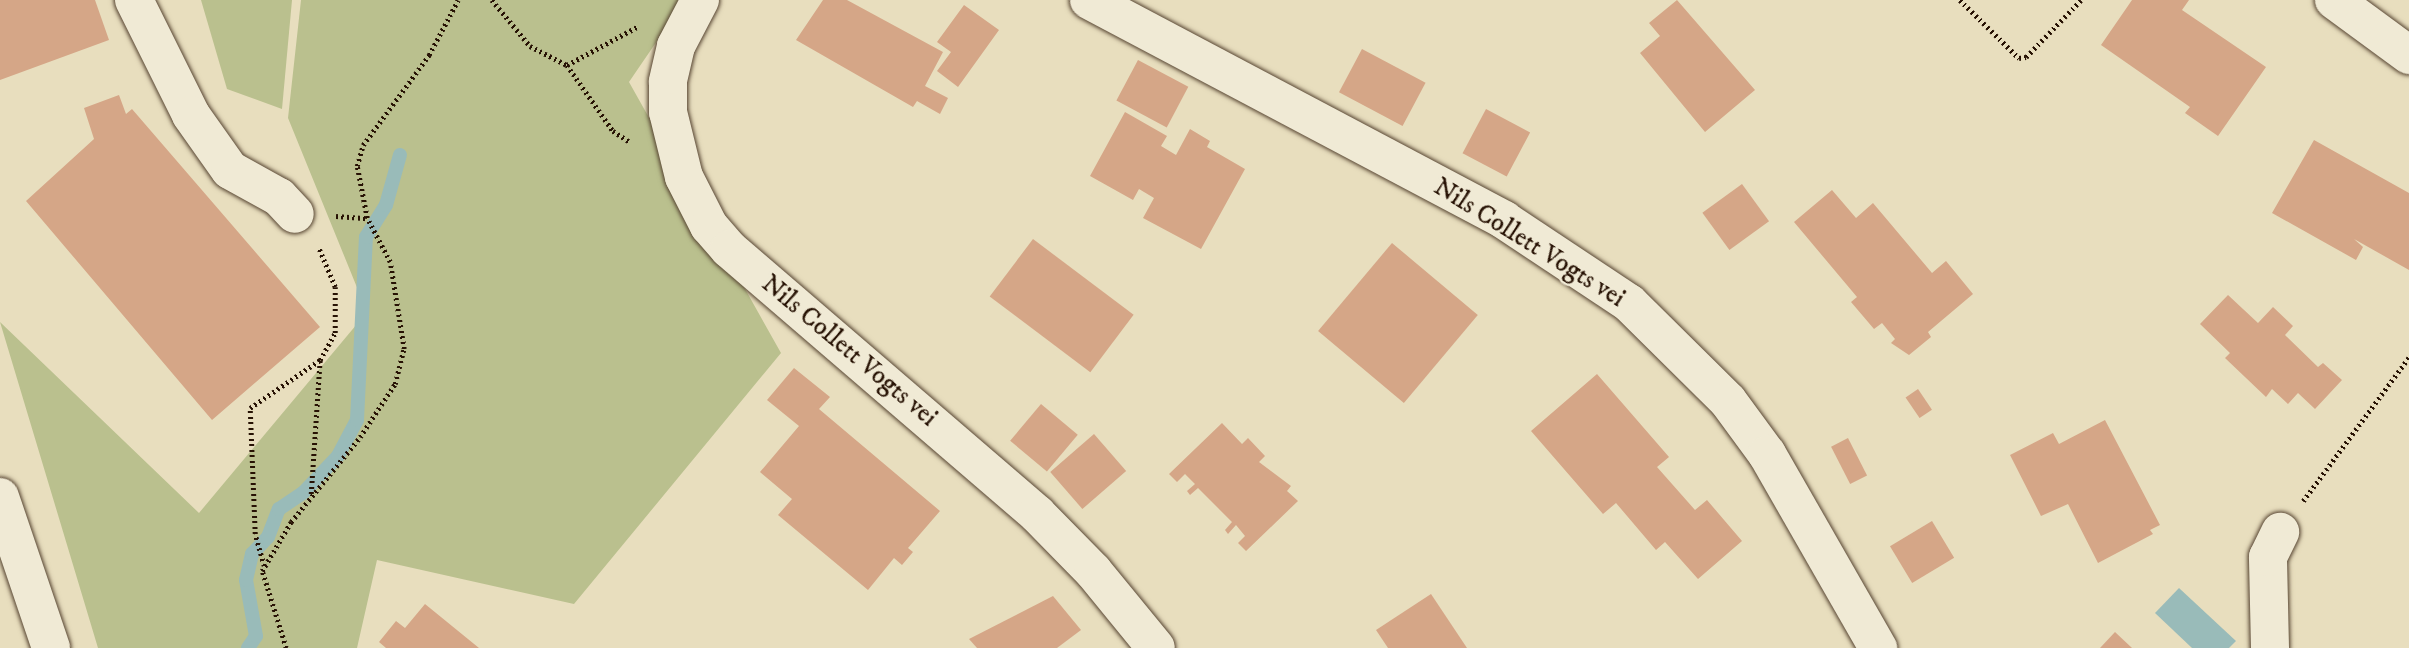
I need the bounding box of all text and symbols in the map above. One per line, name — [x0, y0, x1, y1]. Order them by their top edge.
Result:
street label: Nils Collett Vogts vei — [1428, 172, 1630, 314]
street label: Nils Collett Vogts vei — [755, 268, 943, 434]

